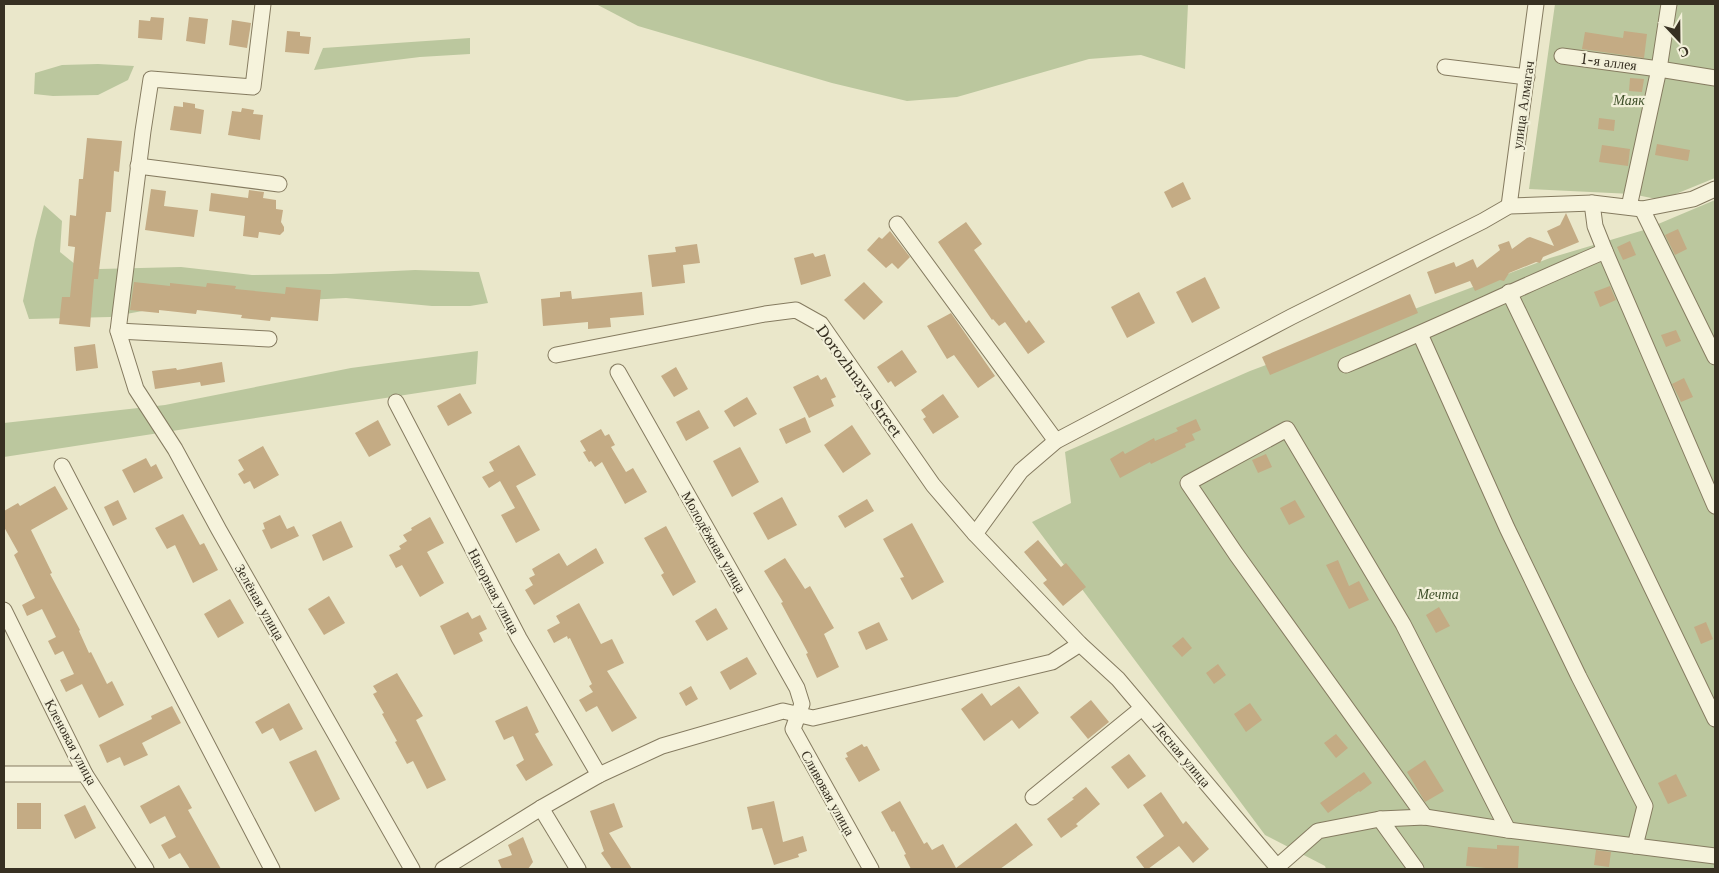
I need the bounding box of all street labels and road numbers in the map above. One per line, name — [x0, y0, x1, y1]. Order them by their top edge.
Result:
street label: 1-я аллея — [1580, 50, 1639, 74]
street label: улица Алмагач — [1508, 60, 1538, 150]
street label: Dorozhnaya Street — [812, 321, 906, 441]
street label: Молодёжная улица — [678, 488, 751, 597]
street label: Нагорная улица — [464, 545, 524, 638]
street label: Зелёная улица — [231, 561, 289, 644]
street label: Кленовая улица — [41, 696, 102, 789]
street label: Лесная улица — [1149, 717, 1215, 791]
street label: Сливовая улица — [797, 747, 859, 840]

